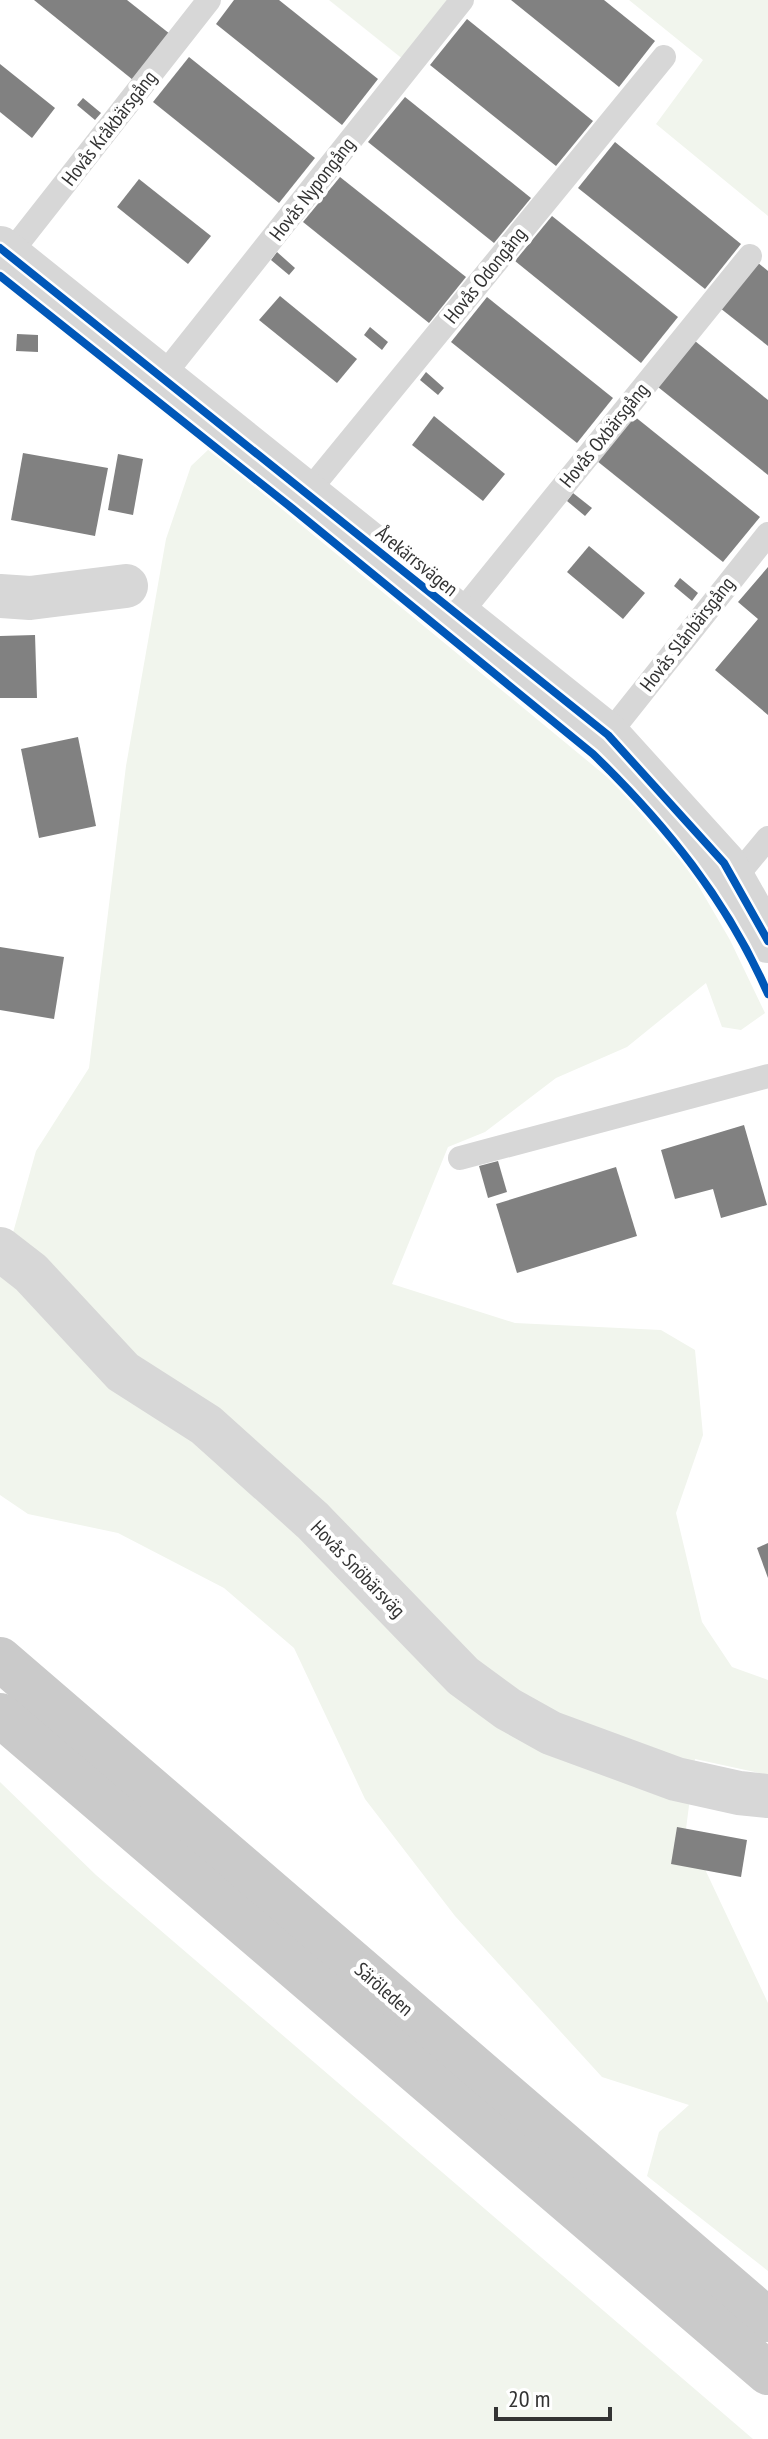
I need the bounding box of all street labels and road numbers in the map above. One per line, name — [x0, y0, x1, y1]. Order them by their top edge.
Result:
street label: Hovås Kråkbärsgång — [56, 65, 162, 191]
street label: Hovås Nypongång — [263, 132, 361, 246]
street label: Hovås Odongång — [438, 221, 532, 329]
street label: Hovås Oxbärsgång — [554, 377, 654, 493]
street label: Årekärrsvägen — [371, 520, 463, 602]
street label: Hovås Slånbärsgång — [634, 571, 740, 697]
street label: Hovås Snöbärsväg — [305, 1515, 411, 1623]
street label: Säröleden — [349, 1956, 419, 2022]

